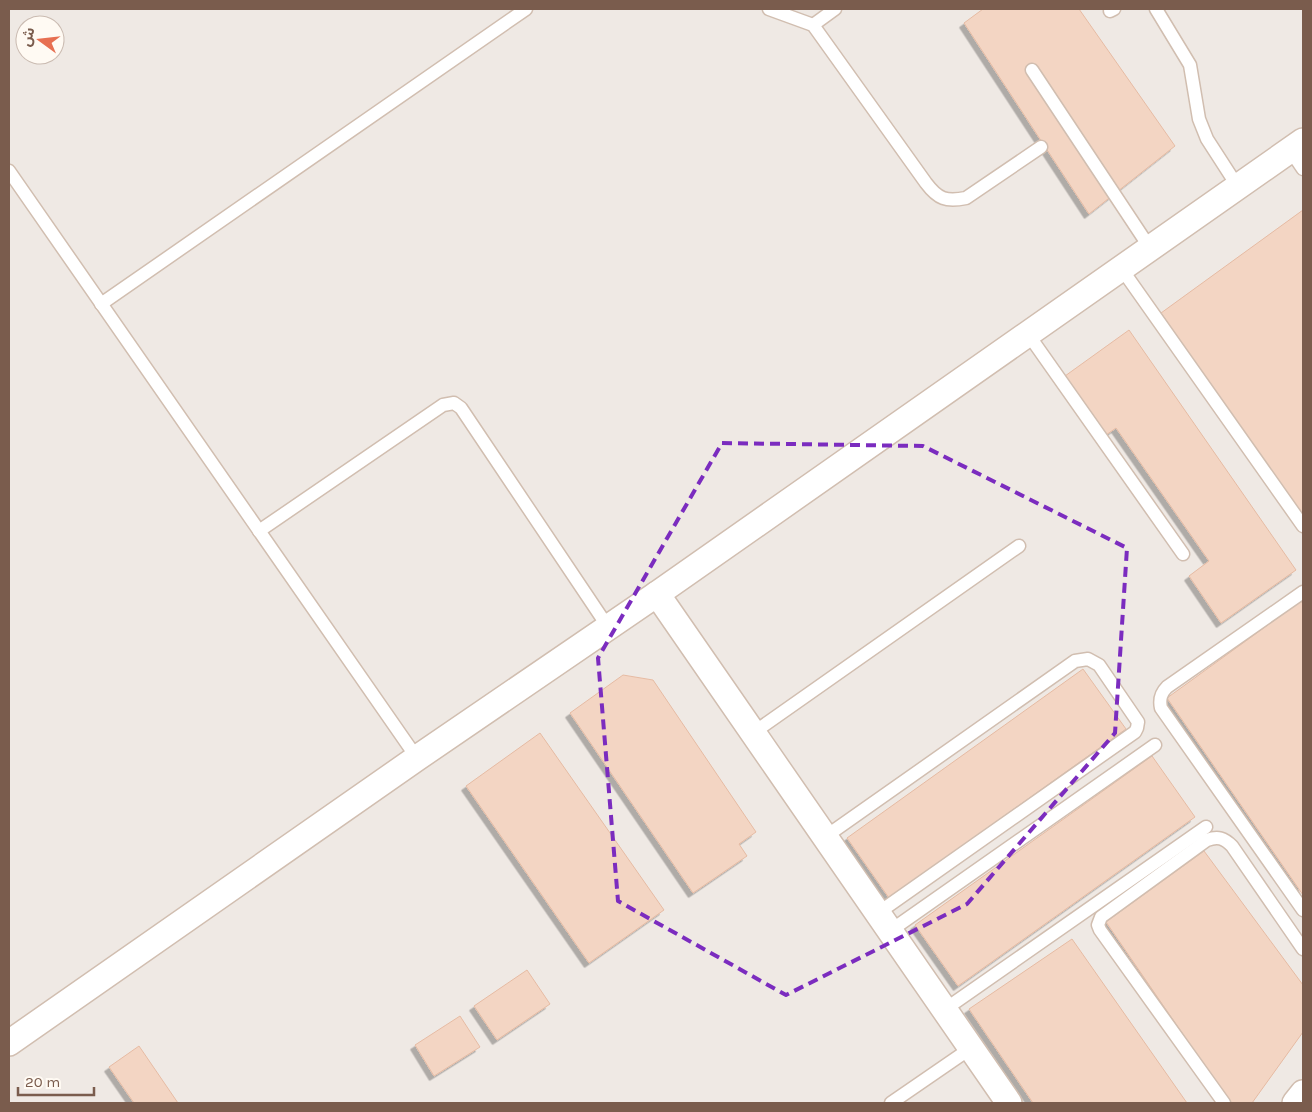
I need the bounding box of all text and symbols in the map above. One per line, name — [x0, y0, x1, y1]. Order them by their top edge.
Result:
north arrow — [15, 15, 65, 65]
text: ش — [17, 25, 39, 48]
scale bar — [18, 1064, 94, 1096]
text: 20 m — [25, 1073, 60, 1091]

